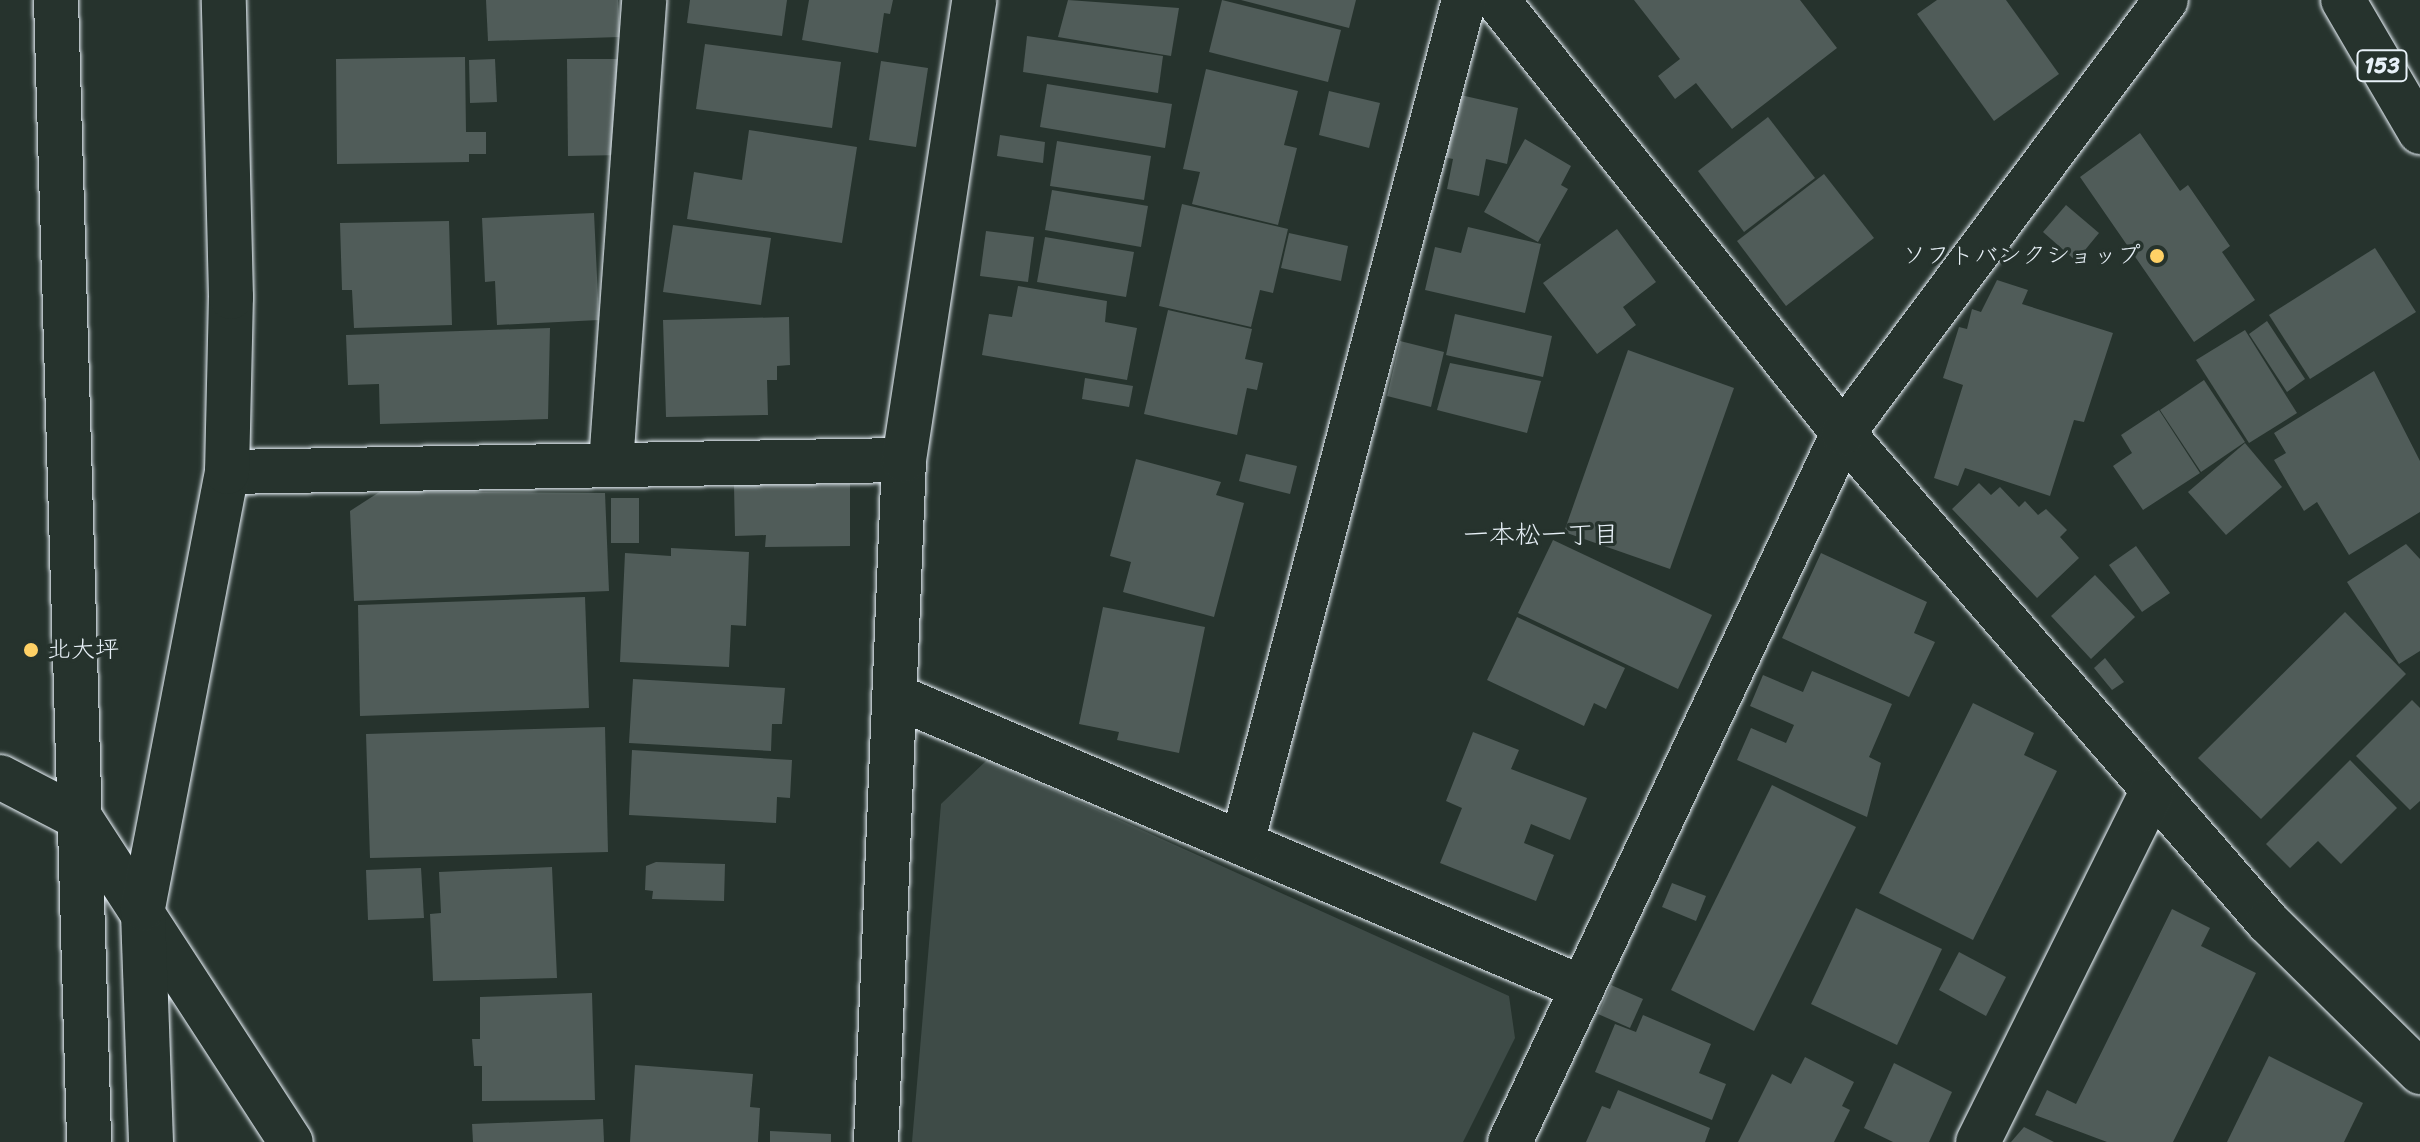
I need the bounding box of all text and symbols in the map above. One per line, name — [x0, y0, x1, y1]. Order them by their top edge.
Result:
road number: 153 — [2356, 48, 2408, 84]
place label: ソフトバンクショップ — [1901, 242, 2141, 270]
marker: ソフトバンクショップ — [2148, 247, 2166, 265]
district label: 一本松一丁目 — [1463, 519, 1619, 551]
place label: 北大坪 — [47, 636, 119, 664]
marker: 北大坪 — [22, 641, 40, 659]

